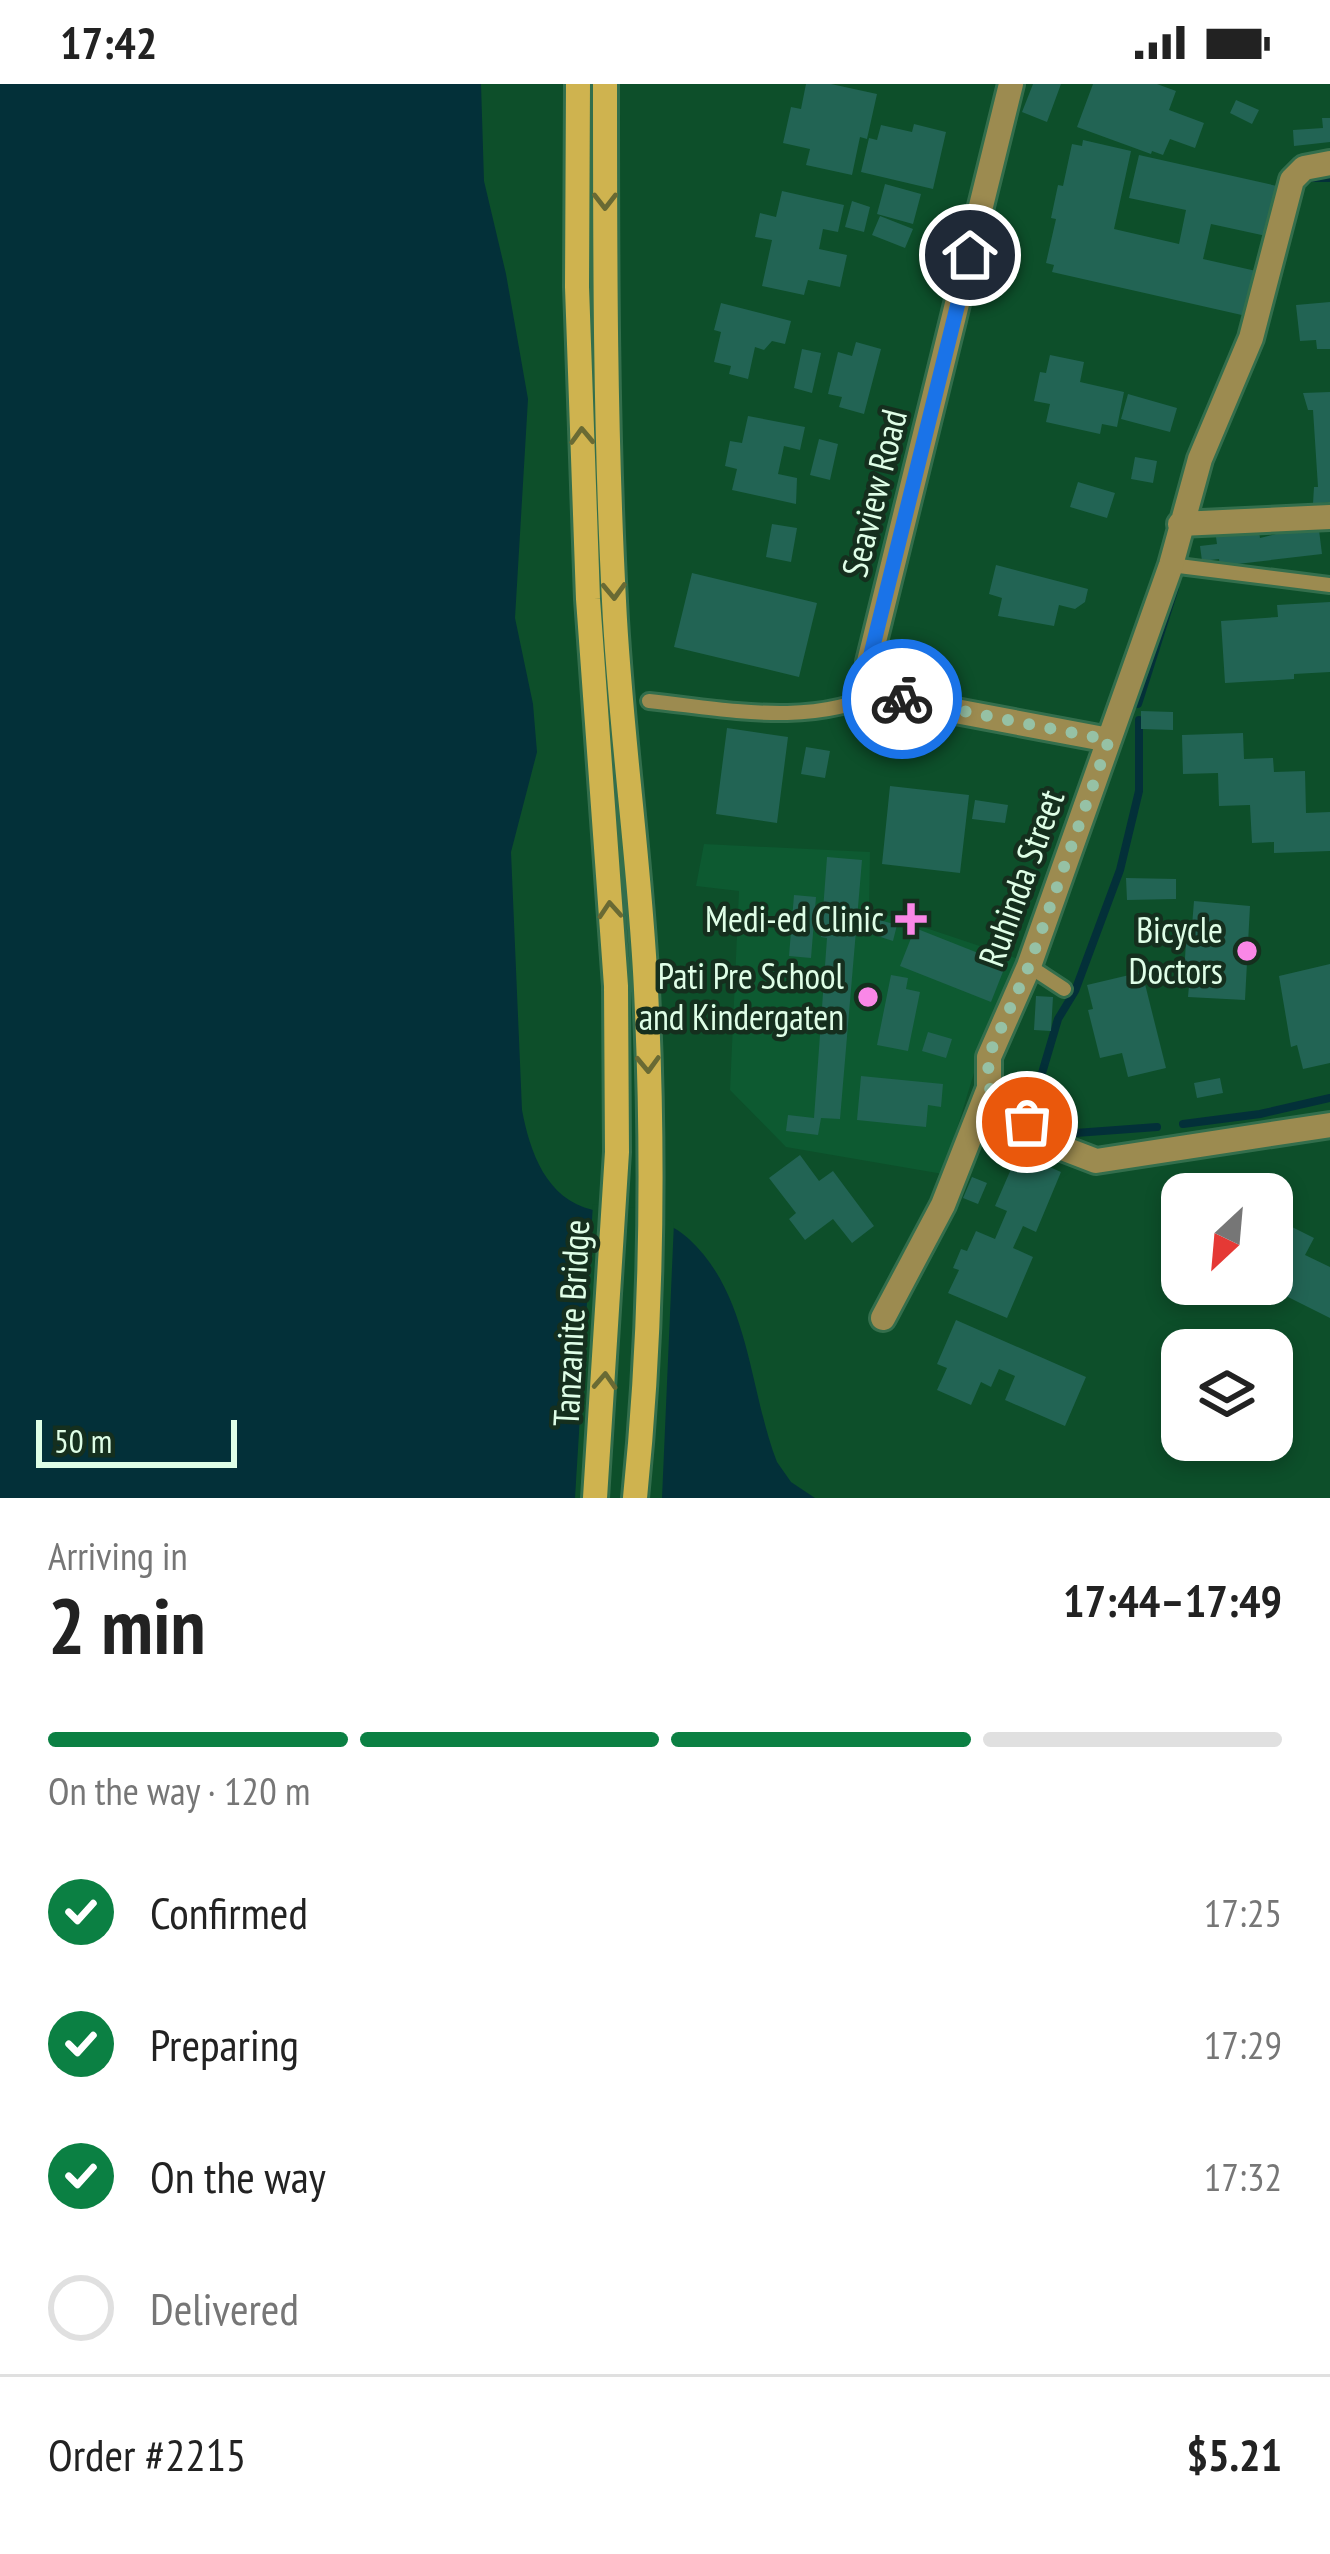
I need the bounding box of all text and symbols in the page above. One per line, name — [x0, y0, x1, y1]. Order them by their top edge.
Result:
text: 17:42 — [60, 13, 157, 71]
one-way arrow — [592, 193, 618, 211]
pin — [919, 204, 1021, 306]
icon: home — [937, 222, 1003, 288]
street label: Seaview Road — [830, 404, 917, 581]
one-way arrow — [569, 426, 595, 445]
one-way arrow — [601, 582, 627, 601]
courier — [842, 639, 962, 759]
icon: bike — [869, 666, 935, 732]
street label: Ruhinda Street — [967, 783, 1074, 973]
place label: Medi-ed Clinic — [705, 895, 884, 942]
one-way arrow — [598, 900, 624, 919]
marker: Medi-ed Clinic — [895, 903, 927, 935]
place label: Bicycle Doctors — [1129, 906, 1223, 994]
marker: Bicycle Doctors — [1234, 938, 1260, 964]
place label: Pati Pre School and Kindergaten — [639, 952, 845, 1040]
marker: Pati Pre School and Kindergaten — [855, 984, 881, 1010]
one-way arrow — [635, 1055, 661, 1074]
pin — [976, 1071, 1078, 1173]
icon: bag — [994, 1089, 1060, 1155]
north arrow — [1161, 1173, 1293, 1305]
map controls — [1161, 1173, 1293, 1461]
street label: Tanzanite Bridge — [542, 1218, 599, 1428]
button: layers — [1161, 1329, 1293, 1461]
one-way arrow — [592, 1371, 618, 1390]
scale bar — [36, 1414, 237, 1467]
text: 50 m — [54, 1419, 112, 1462]
text: Arriving in — [48, 1530, 188, 1581]
text: 17:44–17:49 — [1063, 1571, 1282, 1629]
text: 2 min — [48, 1575, 206, 1676]
text: On the way · 120 m — [48, 1765, 310, 1816]
icon: check — [48, 1879, 114, 1945]
text: Confirmed — [150, 1883, 308, 1941]
text: 17:25 — [1204, 1887, 1282, 1938]
icon: check — [48, 2011, 114, 2077]
text: Preparing — [150, 2015, 299, 2073]
text: 17:29 — [1204, 2019, 1282, 2070]
icon: check — [48, 2143, 114, 2209]
text: On the way — [150, 2147, 326, 2205]
text: 17:32 — [1204, 2151, 1282, 2202]
text: Delivered — [150, 2279, 299, 2337]
text: Order #2215 — [48, 2425, 246, 2483]
text: $5.21 — [1186, 2425, 1282, 2483]

